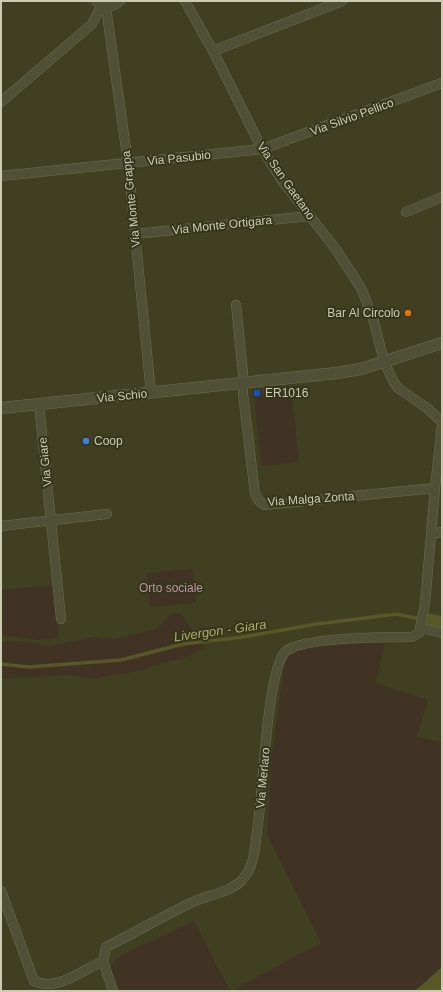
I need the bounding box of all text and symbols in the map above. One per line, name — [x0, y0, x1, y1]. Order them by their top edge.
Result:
street label: Via Silvio Pellico — [308, 95, 396, 139]
street label: Via San Gaetano — [254, 140, 318, 223]
street label: Via Pasubio — [147, 148, 212, 168]
street label: Via Monte Grappa — [119, 150, 143, 248]
street label: Via Monte Ortigara — [171, 213, 273, 237]
place label: Bar Al Circolo — [327, 306, 400, 320]
marker: Bar Al Circolo — [403, 308, 413, 318]
street label: Via Schio — [96, 386, 148, 406]
place label: ER1016 — [265, 386, 309, 400]
marker: ER1016 — [252, 388, 262, 398]
place label: Coop — [94, 434, 123, 448]
street label: Via Giare — [35, 436, 55, 488]
marker: Coop — [81, 436, 91, 446]
street label: Via Malga Zonta — [267, 489, 355, 509]
park label: Orto sociale — [139, 581, 203, 595]
water label: Livergon - Giara — [173, 617, 267, 644]
street label: Via Merlaro — [253, 747, 273, 809]

